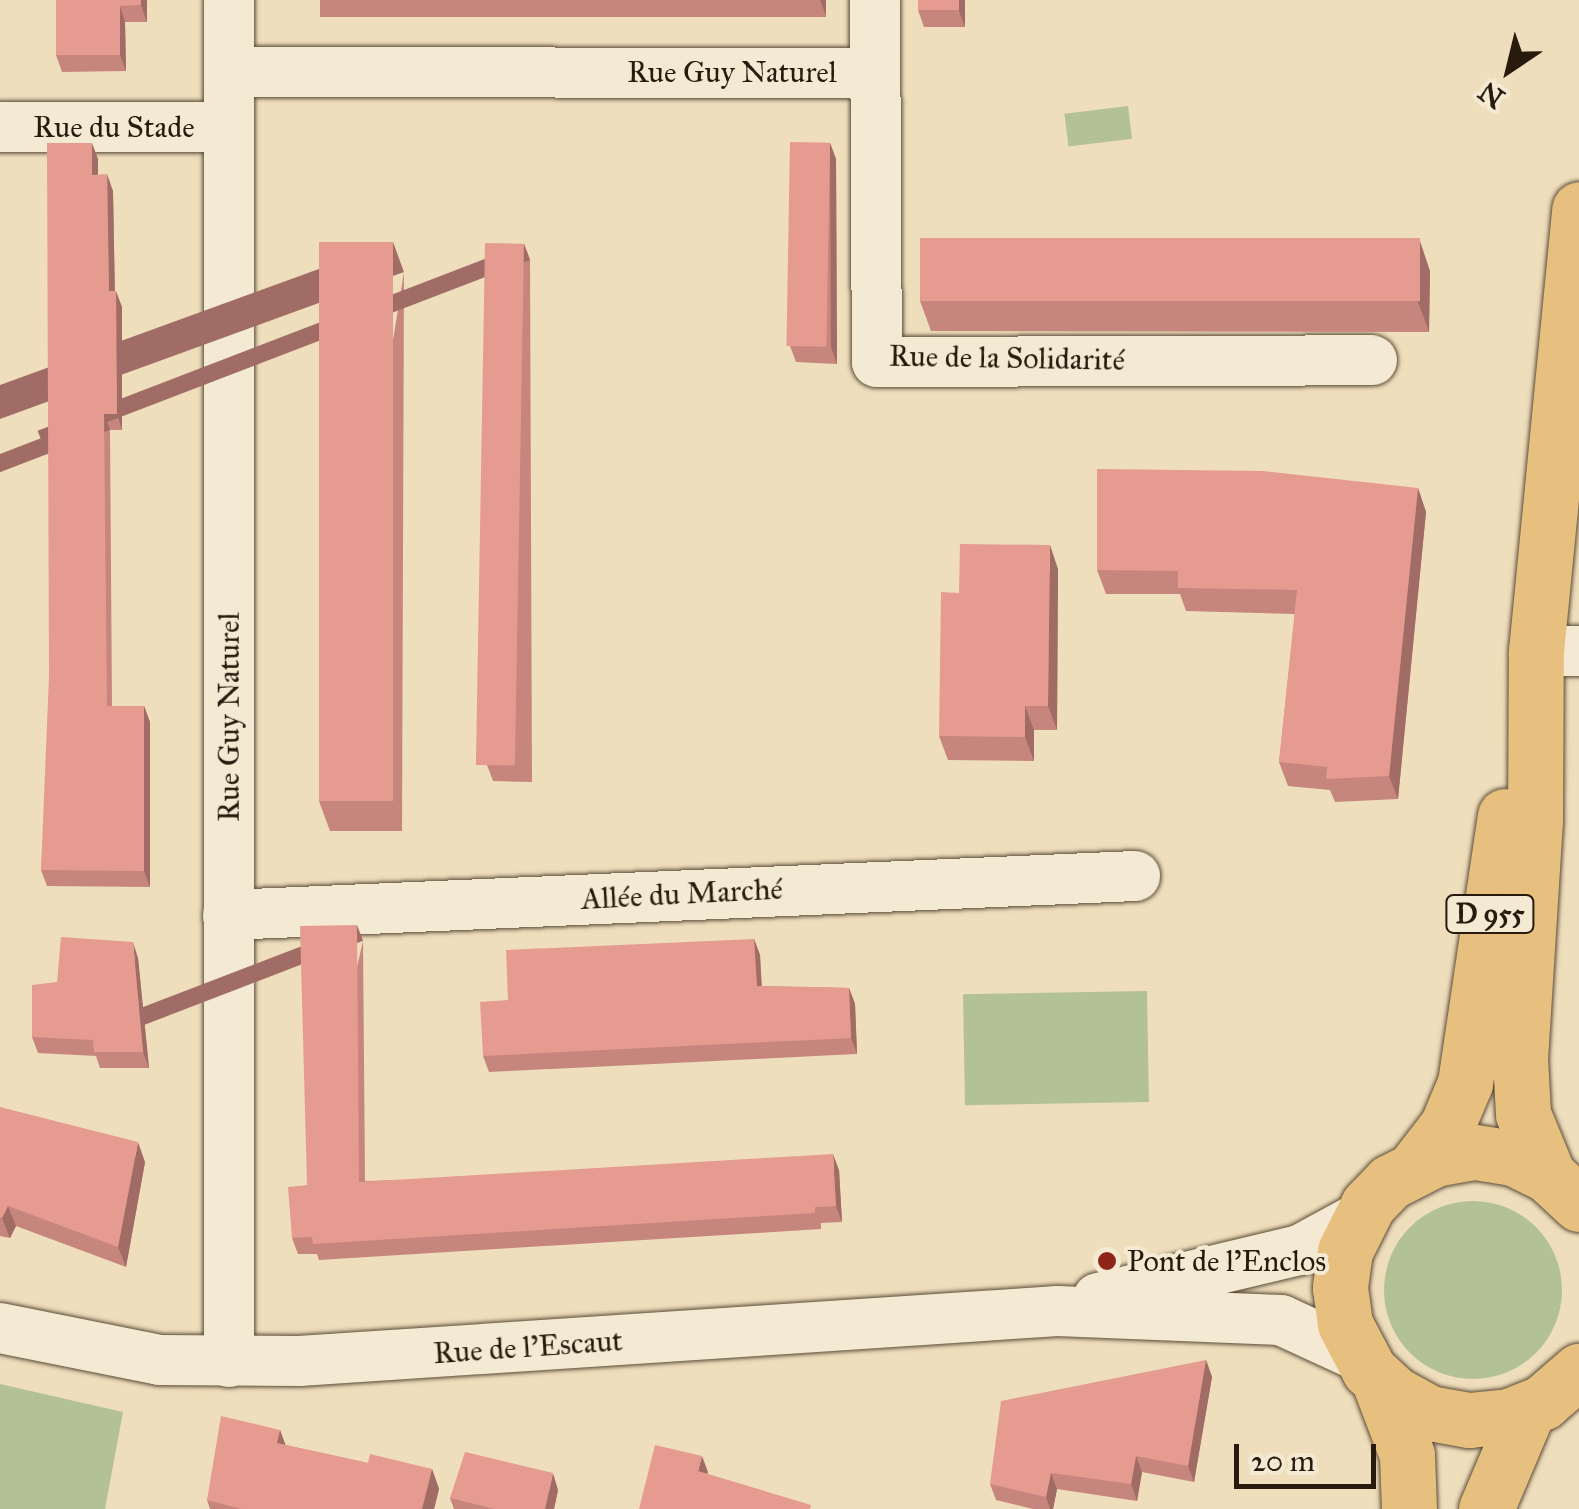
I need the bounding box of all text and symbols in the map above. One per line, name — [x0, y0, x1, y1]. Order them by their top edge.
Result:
north arrow — [1459, 20, 1559, 120]
street label: Rue Guy Naturel — [627, 54, 837, 90]
text: N — [1472, 74, 1511, 116]
street label: Rue du Stade — [33, 109, 195, 145]
street label: Rue de la Solidarité — [889, 338, 1125, 378]
street label: Rue Guy Naturel — [211, 612, 247, 822]
street label: Allée du Marché — [580, 871, 784, 917]
road number: D 955 — [1445, 891, 1535, 937]
place label: Pont de l'Enclos — [1127, 1243, 1326, 1279]
marker: Pont de l'Enclos — [1096, 1250, 1118, 1272]
street label: Rue de l'Escaut — [432, 1322, 624, 1372]
scale bar — [1239, 1424, 1382, 1486]
text: 20 m — [1251, 1443, 1315, 1479]

